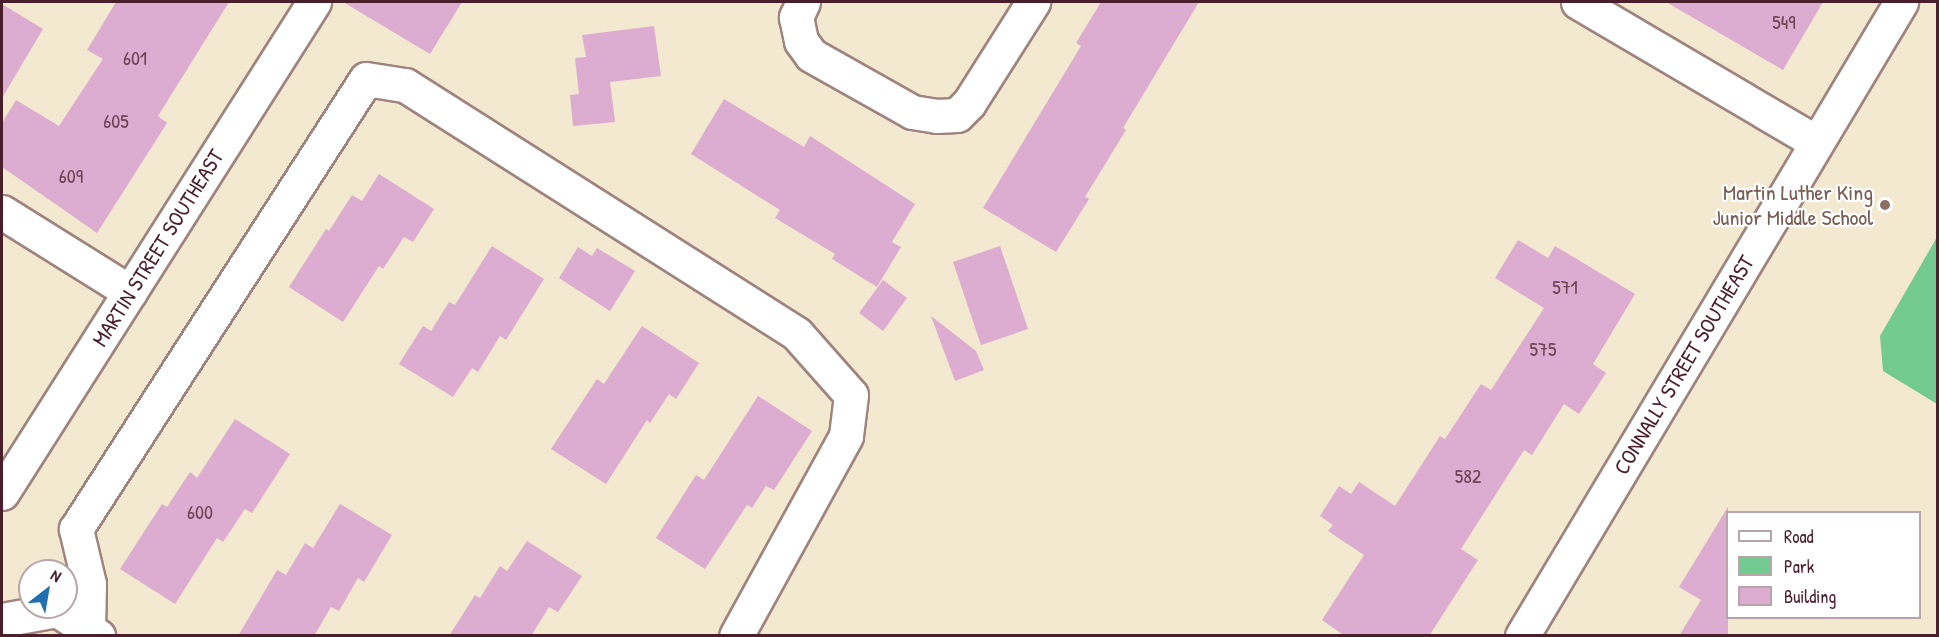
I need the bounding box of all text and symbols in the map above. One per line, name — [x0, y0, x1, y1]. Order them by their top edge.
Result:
house number: 549 — [1772, 9, 1796, 33]
house number: 601 — [123, 45, 147, 69]
house number: 605 — [103, 108, 129, 132]
street label: MARTIN STREET SOUTHEAST — [87, 145, 229, 351]
house number: 609 — [59, 163, 83, 187]
place label: Martin Luther King Junior Middle School — [1712, 179, 1873, 230]
marker: Martin Luther King Junior Middle School — [1878, 198, 1892, 212]
street label: CONNALLY STREET SOUTHEAST — [1608, 251, 1760, 479]
house number: 571 — [1552, 274, 1578, 298]
house number: 575 — [1530, 336, 1556, 360]
house number: 582 — [1455, 463, 1481, 487]
house number: 600 — [187, 499, 213, 523]
legend — [1726, 511, 1921, 619]
text: Road — [1784, 524, 1814, 549]
text: Park — [1784, 554, 1814, 579]
north arrow — [18, 559, 78, 619]
text: N — [47, 564, 66, 587]
text: Building — [1784, 584, 1836, 609]

